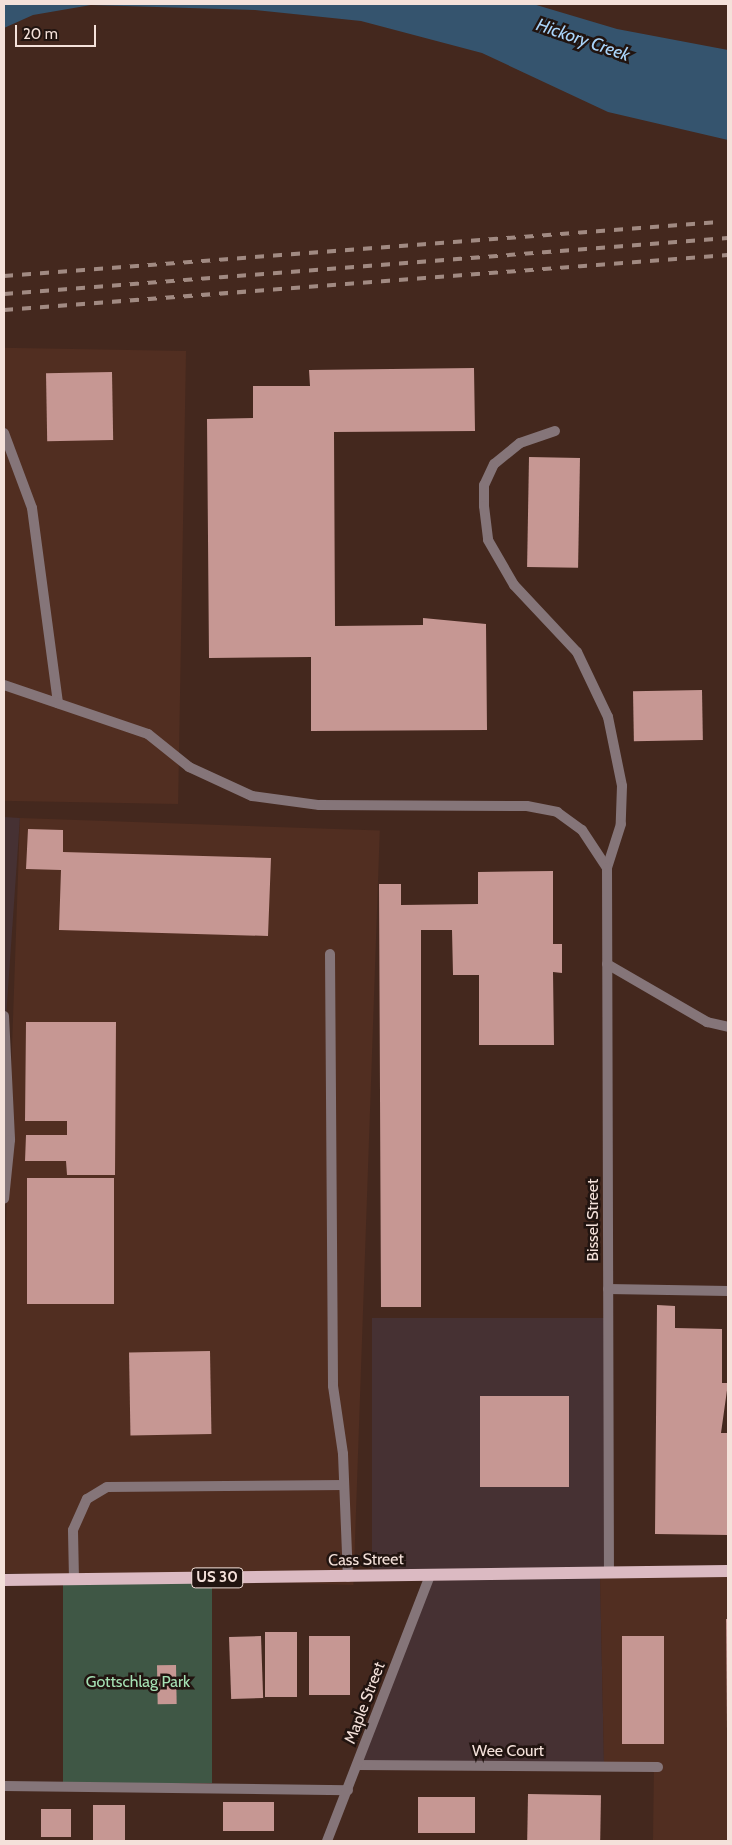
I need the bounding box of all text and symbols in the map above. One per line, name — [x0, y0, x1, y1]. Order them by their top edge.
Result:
water label: Hickory Creek — [533, 14, 633, 66]
scale bar — [18, 15, 99, 47]
text: 20 m — [23, 25, 58, 43]
street label: Bissel Street — [583, 1179, 603, 1261]
street label: Cass Street — [328, 1550, 404, 1570]
road number: US 30 — [191, 1566, 243, 1590]
street label: Maple Street — [341, 1659, 389, 1747]
park label: Gottschlag Park — [86, 1672, 190, 1692]
street label: Wee Court — [472, 1741, 544, 1761]

